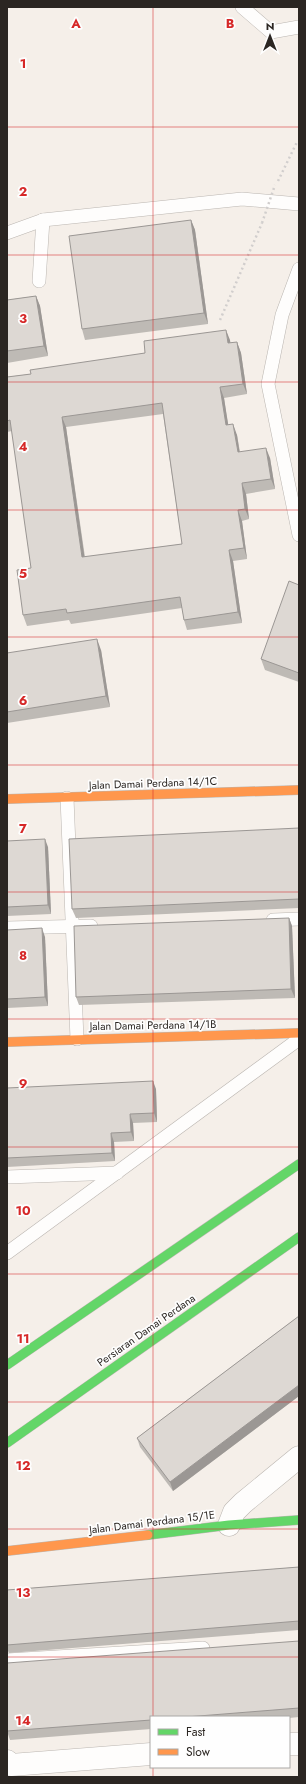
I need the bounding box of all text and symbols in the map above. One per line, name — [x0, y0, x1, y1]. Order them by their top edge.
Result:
text: A — [70, 14, 81, 33]
text: B — [226, 14, 235, 33]
north arrow — [250, 16, 290, 56]
text: N — [266, 18, 274, 34]
text: 1 — [20, 54, 26, 73]
text: 2 — [19, 182, 27, 201]
text: 3 — [19, 309, 27, 328]
text: 4 — [18, 437, 28, 456]
text: 5 — [19, 564, 27, 583]
text: 6 — [19, 691, 28, 710]
street label: Jalan Damai Perdana 14/1C — [87, 773, 217, 793]
text: 7 — [19, 819, 27, 838]
text: 8 — [19, 946, 27, 965]
street label: Jalan Damai Perdana 14/1B — [87, 1016, 217, 1034]
text: 9 — [19, 1074, 28, 1093]
text: 10 — [15, 1201, 31, 1220]
street label: Persiaran Damai Perdana — [94, 1290, 198, 1370]
text: 11 — [16, 1329, 30, 1348]
text: 12 — [15, 1456, 31, 1475]
street label: Jalan Damai Perdana 15/1E — [86, 1506, 216, 1538]
text: 13 — [16, 1583, 30, 1602]
text: 14 — [15, 1711, 31, 1730]
legend — [150, 1716, 290, 1768]
text: Fast — [186, 1723, 205, 1741]
text: Slow — [186, 1743, 211, 1761]

